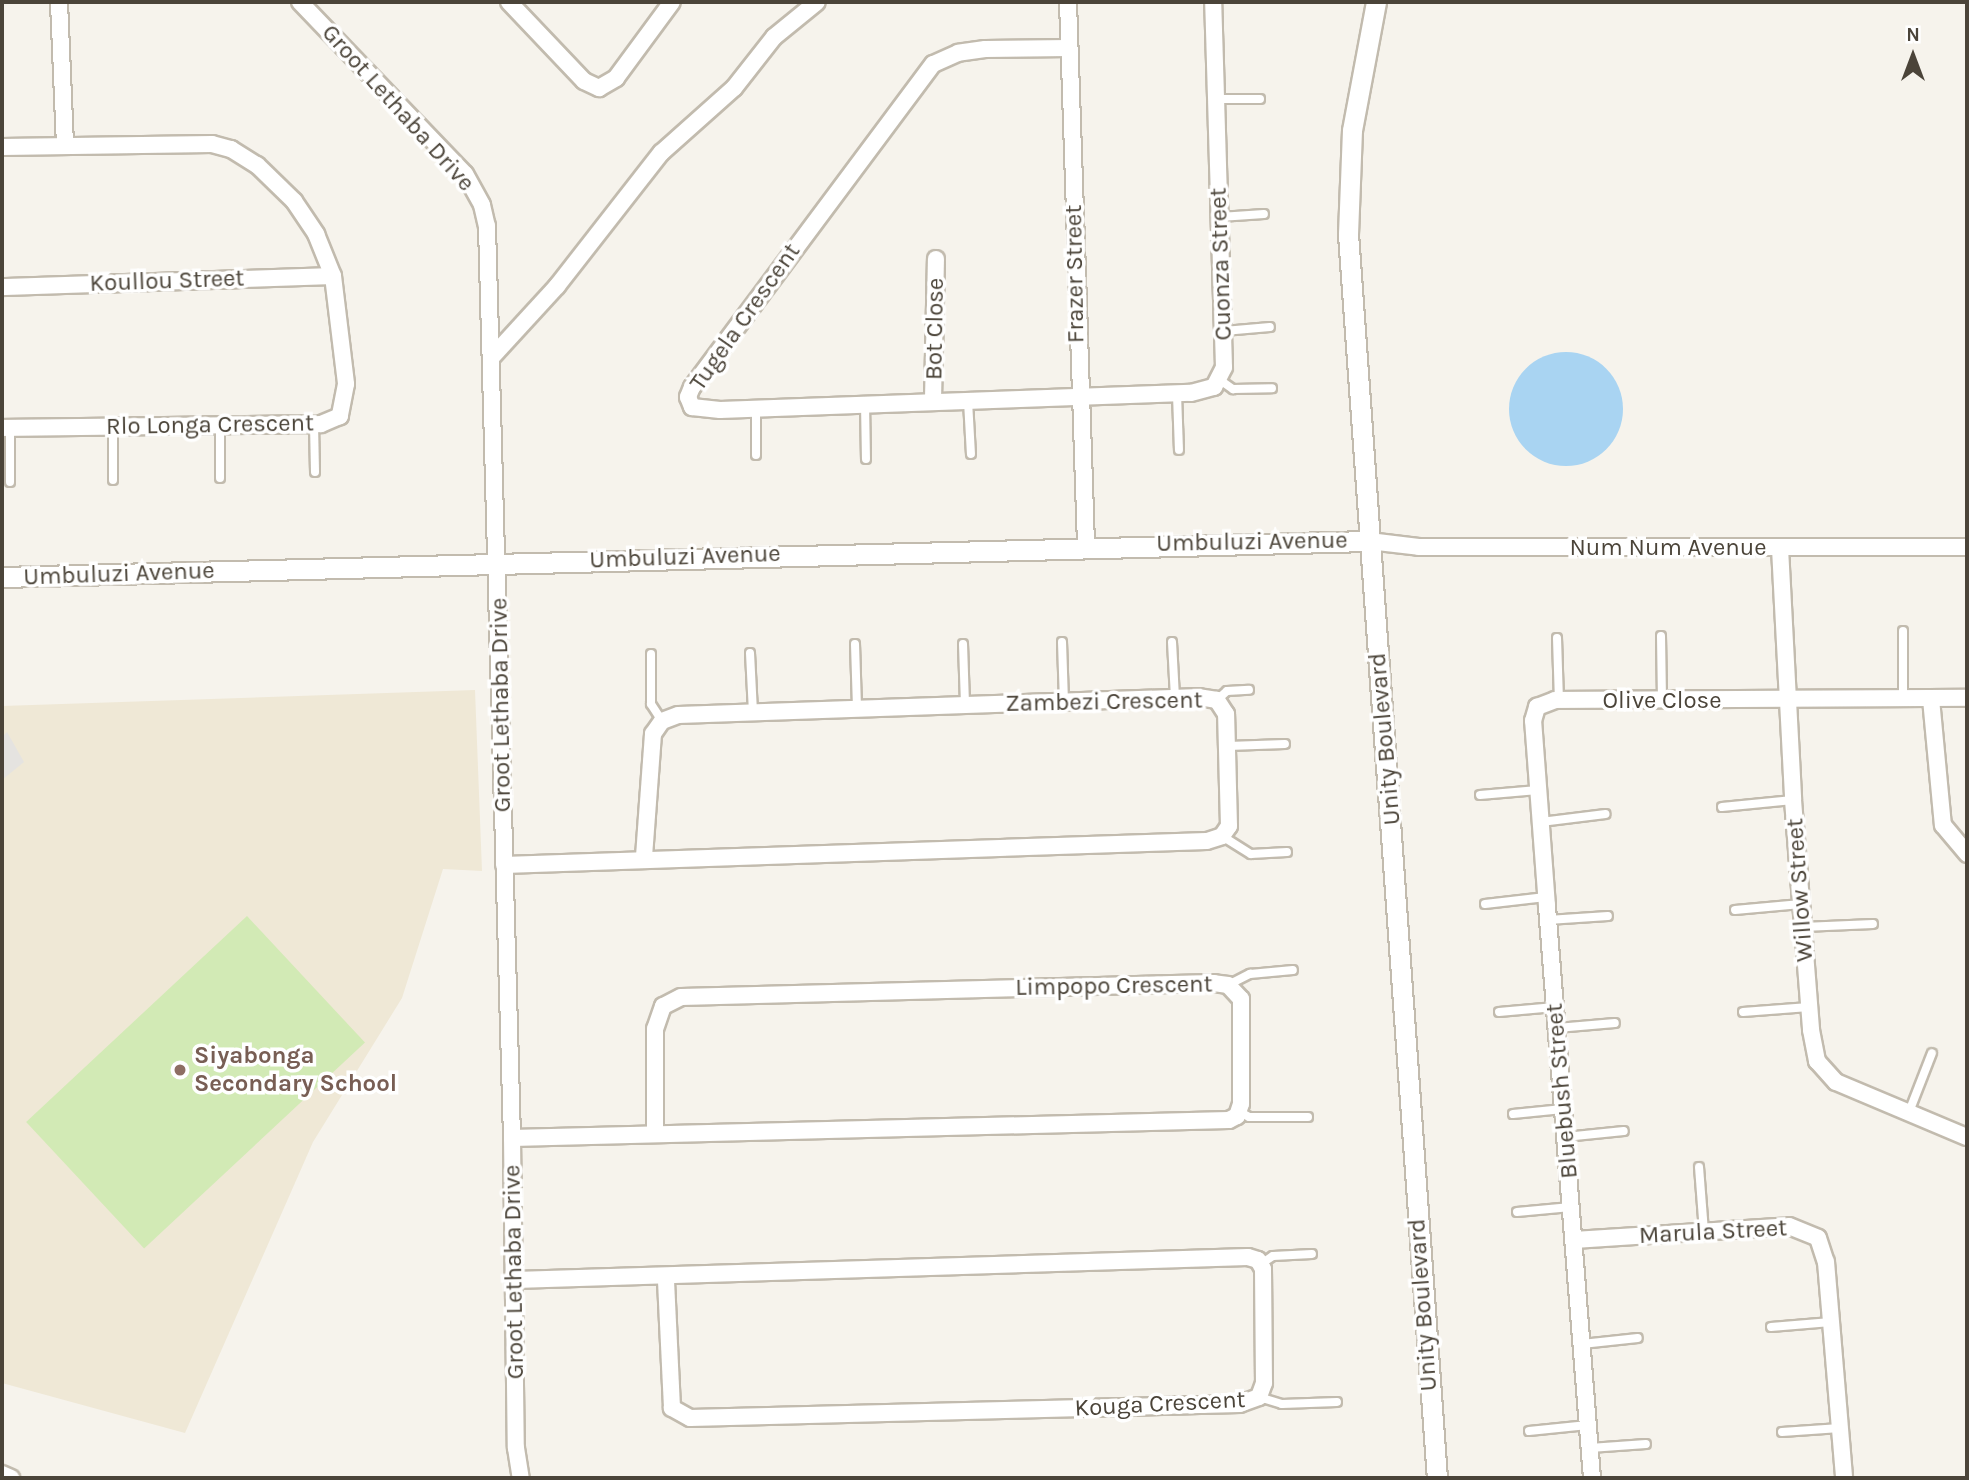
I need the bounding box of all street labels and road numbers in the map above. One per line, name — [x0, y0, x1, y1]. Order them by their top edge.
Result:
street label: Groot Lethaba Drive — [316, 19, 480, 197]
street label: Cuonza Street — [1204, 187, 1238, 341]
street label: Frazer Street — [1059, 205, 1091, 343]
street label: Tugela Crescent — [684, 238, 806, 396]
street label: Koullou Street — [89, 264, 245, 298]
street label: Bot Close — [920, 278, 950, 380]
street label: Rlo Longa Crescent — [106, 409, 314, 441]
street label: Umbuluzi Avenue — [1156, 526, 1348, 558]
street label: Num Num Avenue — [1569, 534, 1767, 562]
street label: Umbuluzi Avenue — [589, 539, 781, 575]
street label: Umbuluzi Avenue — [23, 556, 215, 592]
street label: Groot Lethaba Drive — [485, 597, 517, 813]
street label: Unity Boulevard — [1363, 652, 1407, 826]
street label: Zambezi Crescent — [1005, 686, 1203, 718]
street label: Olive Close — [1603, 687, 1721, 715]
street label: Willow Street — [1781, 817, 1819, 963]
street label: Limpopo Crescent — [1015, 970, 1213, 1002]
street label: Bluebush Street — [1540, 1002, 1584, 1180]
street label: Groot Lethaba Drive — [498, 1164, 530, 1380]
street label: Marula Street — [1638, 1214, 1788, 1250]
street label: Unity Boulevard — [1403, 1218, 1443, 1392]
street label: Kouga Crescent — [1074, 1385, 1246, 1423]

